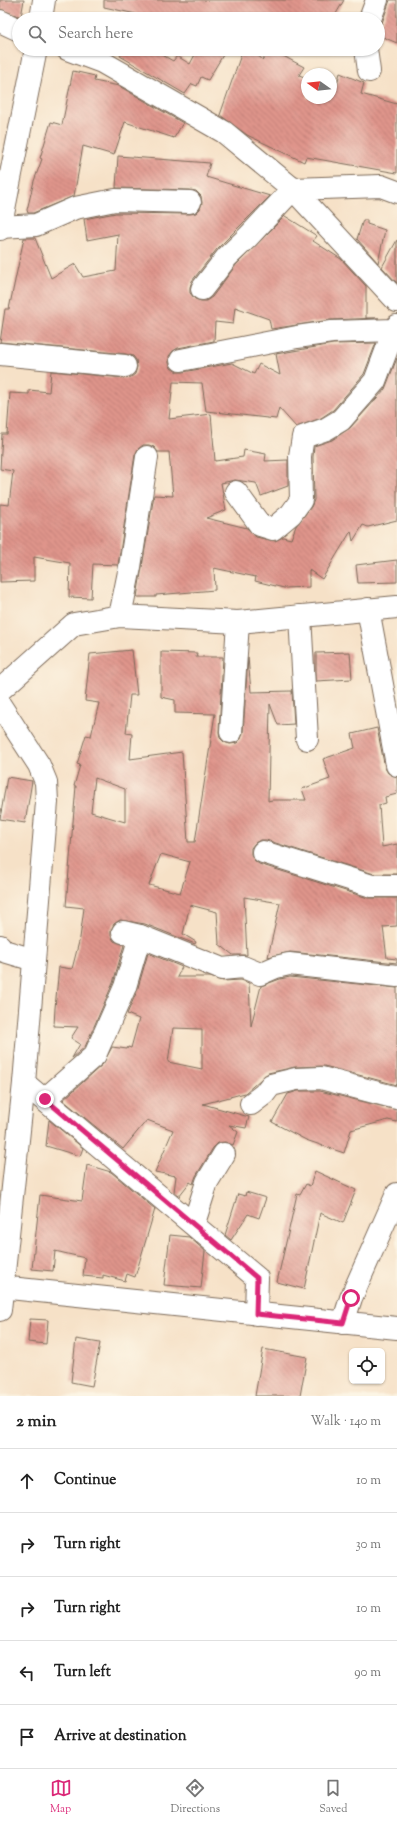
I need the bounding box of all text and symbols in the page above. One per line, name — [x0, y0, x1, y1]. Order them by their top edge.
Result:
search box — [12, 12, 385, 56]
icon: search — [26, 23, 48, 45]
text: Search here — [58, 24, 133, 45]
north arrow — [301, 68, 337, 104]
route end — [36, 1090, 54, 1108]
route start — [342, 1289, 360, 1307]
map controls — [349, 1348, 385, 1384]
button: locate — [349, 1348, 385, 1384]
text: 2 min — [16, 1410, 57, 1434]
text: Walk · 140 m — [310, 1413, 381, 1431]
icon: ahead — [16, 1470, 38, 1492]
text: Continue — [54, 1470, 116, 1491]
text: 10 m — [356, 1472, 381, 1490]
icon: right — [16, 1534, 38, 1556]
text: Turn right — [54, 1534, 120, 1555]
text: 30 m — [355, 1536, 381, 1554]
icon: right — [16, 1598, 38, 1620]
text: Turn right — [54, 1598, 120, 1619]
text: 10 m — [356, 1600, 381, 1618]
icon: left — [16, 1662, 38, 1684]
text: Turn left — [54, 1662, 111, 1683]
text: 90 m — [354, 1664, 381, 1682]
icon: arrive — [16, 1726, 38, 1748]
text: Arrive at destination — [54, 1726, 187, 1747]
tab: Map — [50, 1777, 72, 1817]
tab: Directions — [171, 1777, 220, 1817]
tab: Saved — [319, 1777, 347, 1817]

